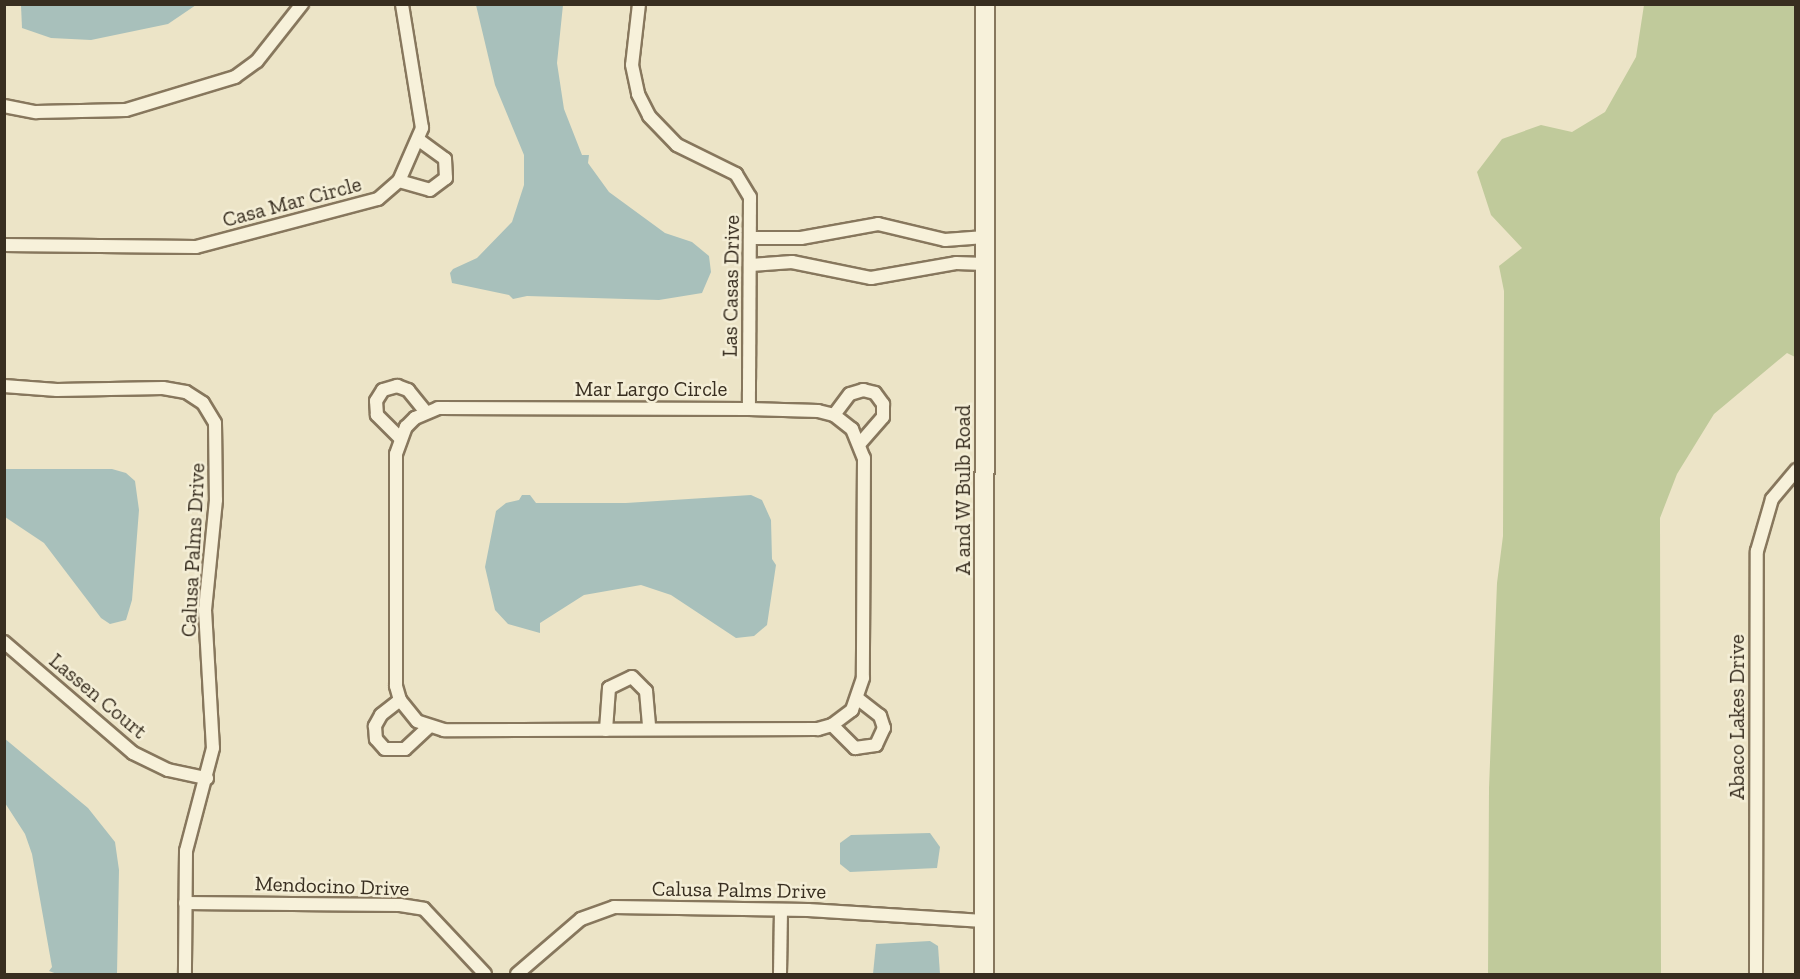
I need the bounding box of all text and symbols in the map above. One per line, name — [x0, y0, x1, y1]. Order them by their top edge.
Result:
street label: Casa Mar Circle — [220, 171, 364, 233]
street label: Las Casas Drive — [717, 215, 745, 357]
street label: Mar Largo Circle — [575, 376, 727, 402]
street label: A and W Bulb Road — [950, 404, 976, 576]
street label: Calusa Palms Drive — [176, 462, 210, 638]
street label: Abaco Lakes Drive — [1724, 634, 1750, 800]
street label: Lassen Court — [44, 648, 152, 744]
street label: Mendocino Drive — [254, 871, 410, 901]
street label: Calusa Palms Drive — [652, 876, 826, 904]

